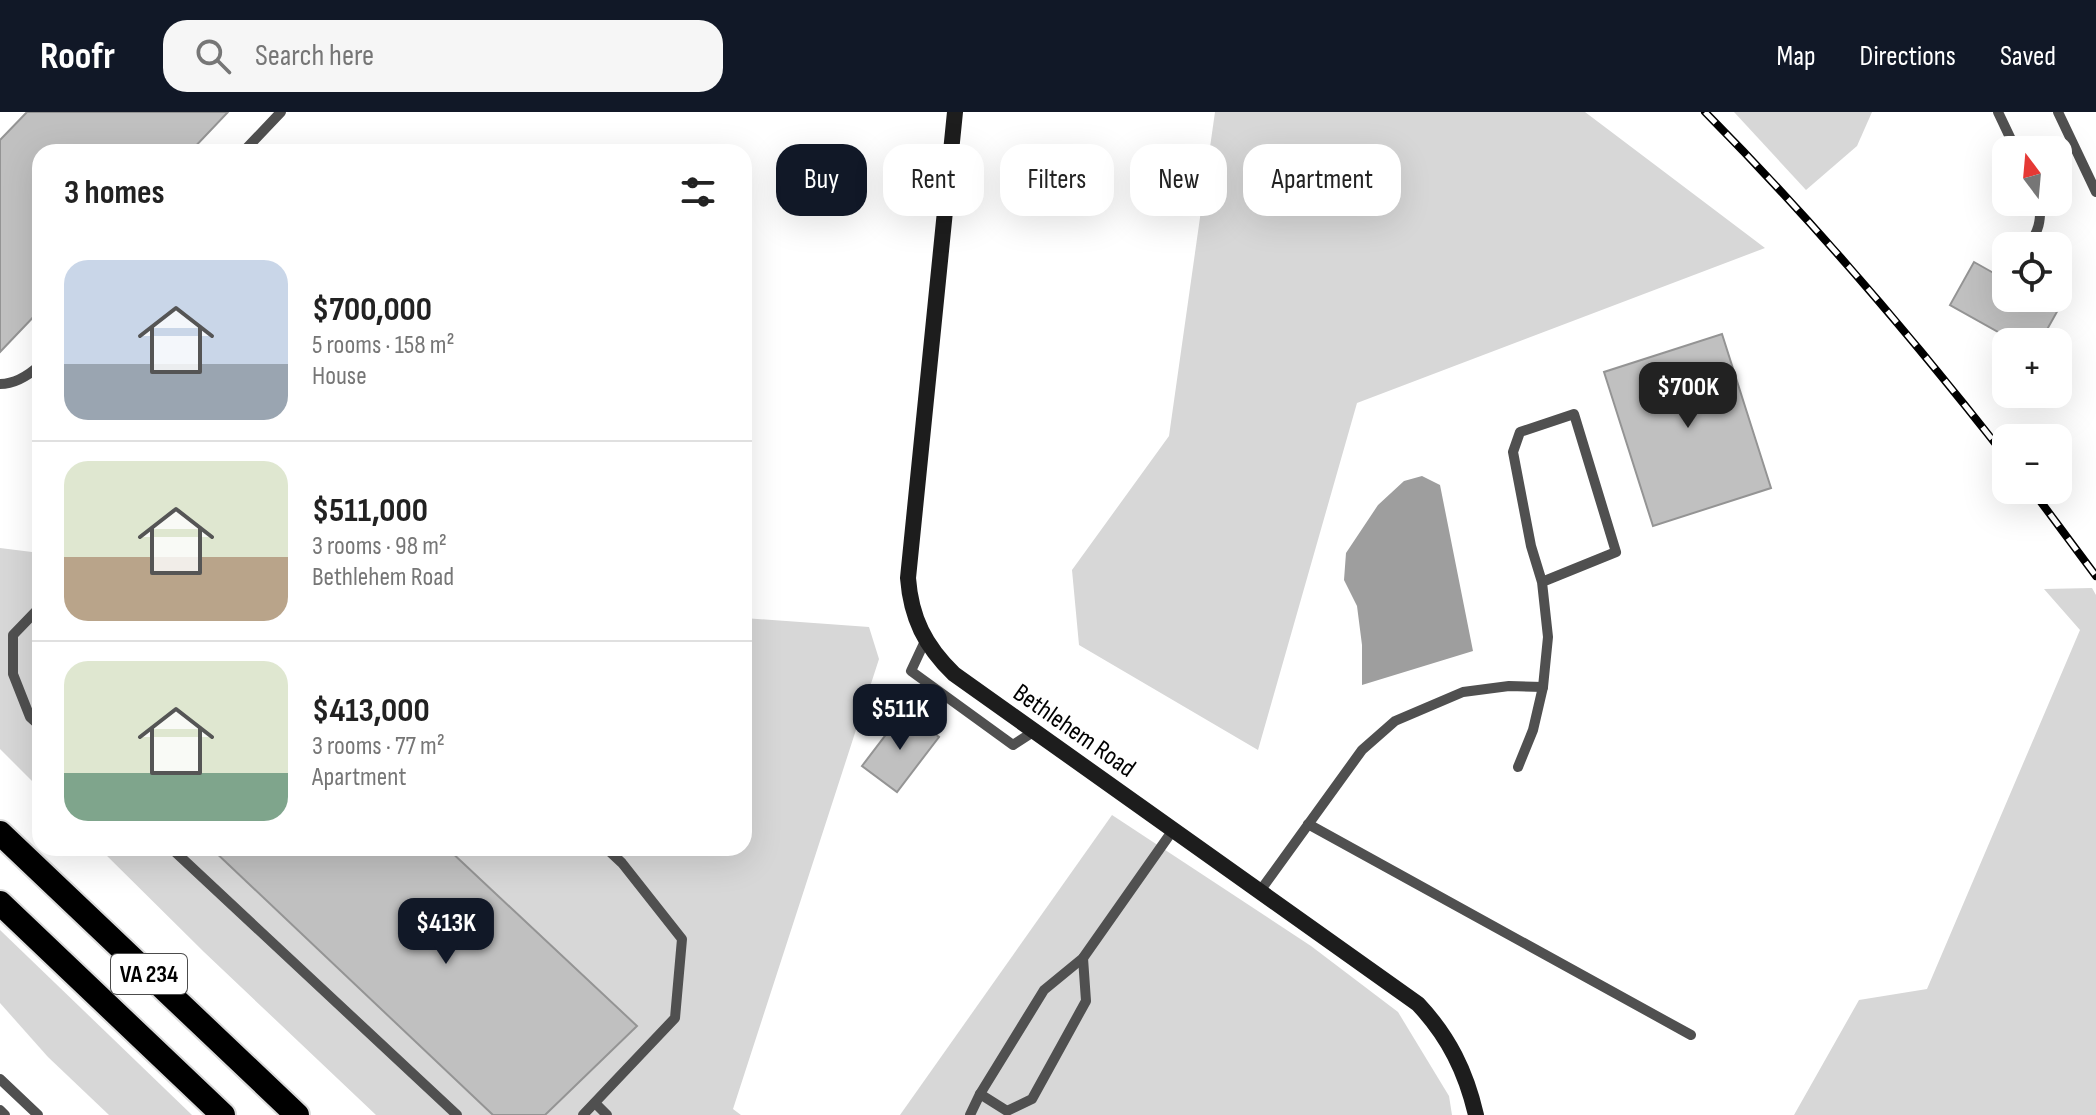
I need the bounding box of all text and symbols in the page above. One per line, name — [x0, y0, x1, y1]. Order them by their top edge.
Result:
search box — [163, 20, 723, 92]
text: Roofr — [40, 34, 115, 79]
icon: search — [191, 34, 235, 78]
text: Search here — [255, 38, 374, 74]
text: Map — [1777, 40, 1816, 73]
text: Directions — [1860, 40, 1956, 73]
text: Saved — [2000, 40, 2056, 73]
north arrow — [1992, 136, 2072, 216]
map controls — [1992, 136, 2072, 504]
chip: Buy — [776, 144, 867, 216]
chip: Rent — [883, 144, 984, 216]
chip: Filters — [1000, 144, 1114, 216]
chip: New — [1130, 144, 1227, 216]
chip: Apartment — [1243, 144, 1401, 216]
icon: filters — [676, 170, 720, 214]
text: 3 homes — [64, 172, 165, 213]
button: locate — [1992, 232, 2072, 312]
text: $700,000 — [312, 289, 432, 330]
icon: home — [128, 292, 224, 388]
button: + — [1992, 328, 2072, 408]
text: 5 rooms · 158 m² — [312, 330, 455, 361]
text: House — [312, 361, 367, 392]
pin: $700K — [1632, 362, 1744, 430]
text: $700K — [1657, 372, 1719, 403]
button: − — [1992, 424, 2072, 504]
text: $511,000 — [312, 490, 428, 531]
icon: home — [128, 493, 224, 589]
text: 3 rooms · 98 m² — [312, 531, 447, 562]
text: Bethlehem Road — [312, 562, 454, 593]
street label: Bethlehem Road — [1007, 678, 1141, 784]
pin: $511K — [844, 684, 956, 752]
text: $413,000 — [312, 690, 430, 731]
icon: home — [128, 693, 224, 789]
text: $511K — [871, 694, 929, 725]
text: 3 rooms · 77 m² — [312, 731, 445, 762]
text: Apartment — [312, 762, 406, 793]
pin: $413K — [390, 898, 502, 966]
text: $413K — [416, 908, 476, 939]
road number: VA 234 — [111, 954, 187, 994]

